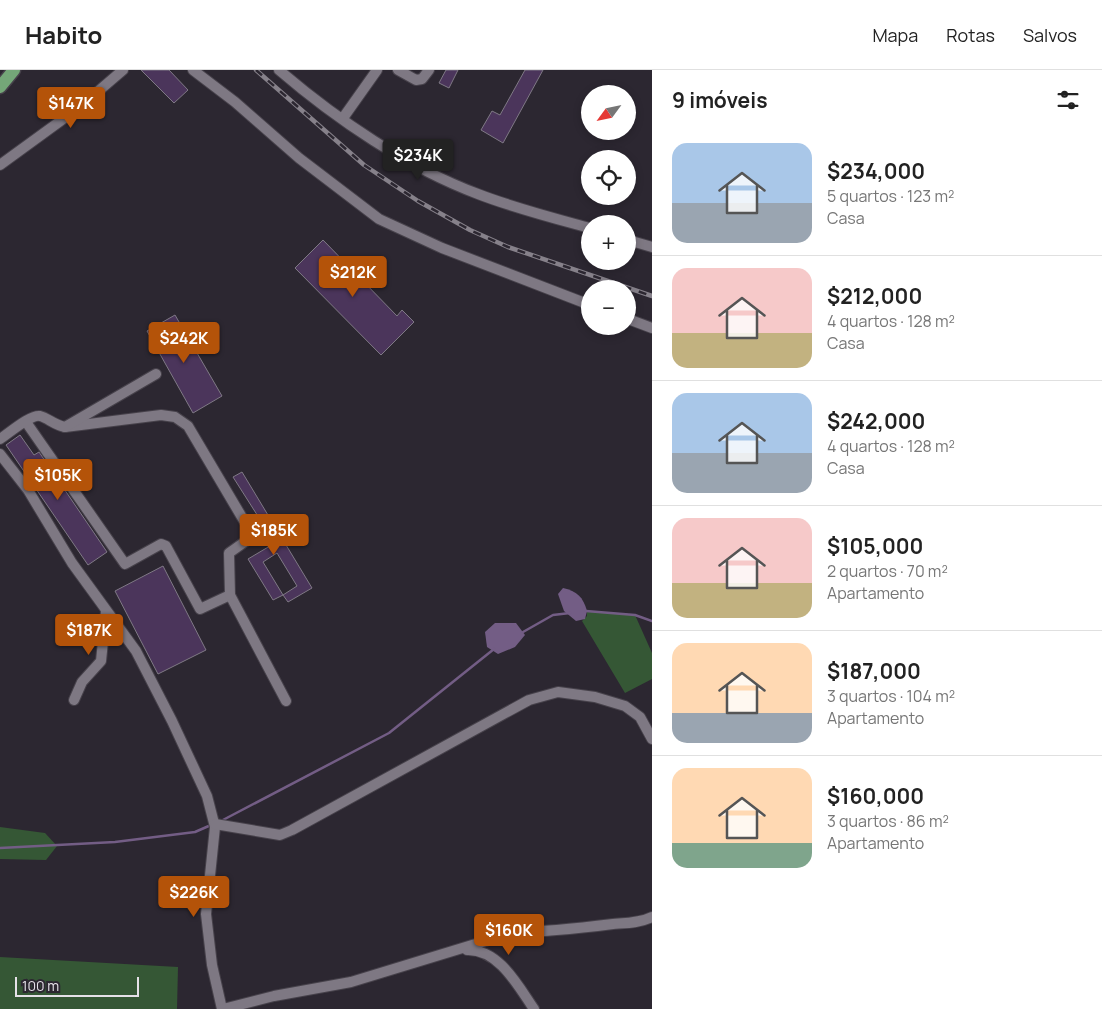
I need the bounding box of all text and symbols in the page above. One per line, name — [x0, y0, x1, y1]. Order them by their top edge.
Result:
text: Habito — [25, 18, 102, 51]
text: Mapa — [872, 23, 918, 47]
text: Rotas — [946, 23, 995, 47]
text: Salvos — [1023, 23, 1077, 47]
north arrow — [581, 85, 636, 140]
map controls — [581, 85, 636, 335]
text: 9 imóveis — [672, 86, 768, 114]
icon: filters — [1054, 86, 1082, 114]
pin: $147K — [36, 87, 106, 129]
text: $147K — [48, 92, 94, 114]
pin: $234K — [383, 138, 453, 181]
text: $234K — [394, 144, 442, 166]
button: locate — [581, 150, 636, 205]
text: $234,000 — [827, 157, 925, 185]
icon: home — [712, 163, 772, 223]
text: 5 quartos · 123 m² — [827, 185, 954, 207]
text: Casa — [827, 207, 865, 229]
button: + — [581, 215, 636, 270]
pin: $212K — [318, 256, 388, 298]
text: $212K — [330, 261, 376, 283]
button: − — [581, 280, 636, 335]
text: $212,000 — [827, 282, 922, 310]
icon: home — [712, 288, 772, 348]
text: 4 quartos · 128 m² — [827, 310, 955, 332]
pin: $242K — [149, 322, 219, 364]
text: $242K — [160, 327, 208, 349]
text: Casa — [827, 332, 865, 354]
text: $242,000 — [827, 407, 925, 435]
icon: home — [712, 413, 772, 473]
text: 4 quartos · 128 m² — [827, 435, 955, 457]
text: Casa — [827, 457, 865, 479]
pin: $105K — [23, 458, 93, 501]
text: $105K — [34, 464, 82, 486]
pin: $185K — [239, 514, 309, 556]
text: $185K — [251, 519, 297, 541]
text: $105,000 — [827, 532, 923, 560]
icon: home — [712, 538, 772, 598]
text: 2 quartos · 70 m² — [827, 560, 948, 582]
text: Apartamento — [827, 582, 924, 604]
pin: $187K — [54, 614, 124, 656]
text: $187K — [66, 619, 112, 641]
text: $187,000 — [827, 657, 921, 685]
icon: home — [712, 663, 772, 723]
text: 3 quartos · 104 m² — [827, 685, 955, 707]
text: Apartamento — [827, 707, 924, 729]
text: $160,000 — [827, 782, 924, 810]
icon: home — [712, 788, 772, 848]
text: 3 quartos · 86 m² — [827, 810, 949, 832]
text: Apartamento — [827, 832, 924, 854]
pin: $226K — [159, 876, 229, 918]
text: $226K — [169, 881, 219, 903]
pin: $160K — [474, 914, 544, 956]
text: $160K — [485, 919, 533, 941]
scale bar — [15, 974, 139, 997]
text: 100 m — [22, 976, 59, 995]

